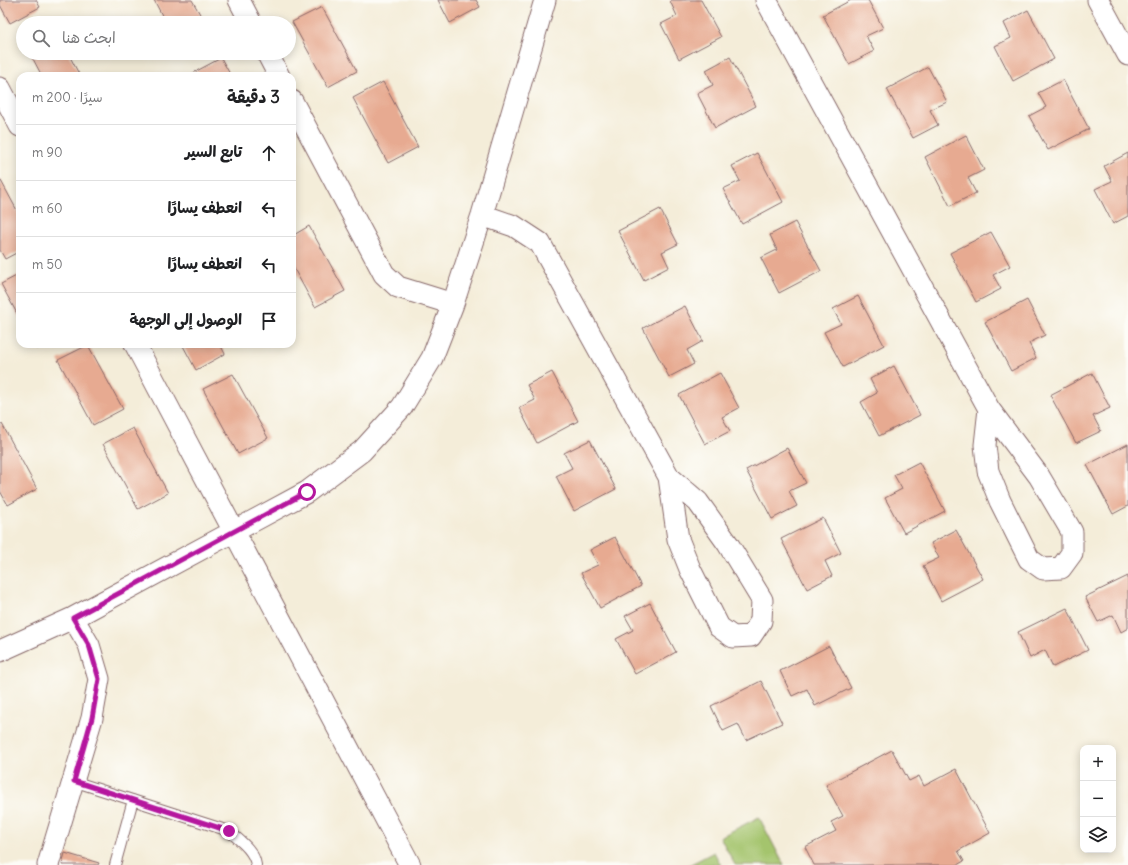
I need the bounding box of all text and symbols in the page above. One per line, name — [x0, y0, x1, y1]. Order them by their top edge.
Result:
search box — [16, 16, 296, 60]
icon: search — [30, 27, 52, 49]
text: ابحث هنا — [62, 28, 116, 47]
text: 3 دقيقة — [227, 86, 280, 108]
text: سيرًا · 200 m — [32, 89, 102, 106]
text: تابع السير — [185, 142, 242, 161]
icon: ahead — [258, 142, 280, 164]
text: 90 m — [32, 144, 63, 161]
text: انعطف يسارًا — [168, 198, 242, 217]
icon: left — [258, 198, 280, 220]
text: 60 m — [32, 200, 63, 217]
text: انعطف يسارًا — [168, 254, 242, 273]
icon: left — [258, 254, 280, 276]
text: 50 m — [32, 256, 63, 273]
text: الوصول إلى الوجهة — [129, 310, 242, 329]
icon: arrive — [258, 310, 280, 332]
route start — [298, 483, 316, 501]
map controls — [1080, 745, 1116, 853]
button: + — [1080, 745, 1116, 781]
button: − — [1080, 781, 1116, 817]
button: layers — [1080, 817, 1116, 853]
route end — [220, 822, 238, 840]

